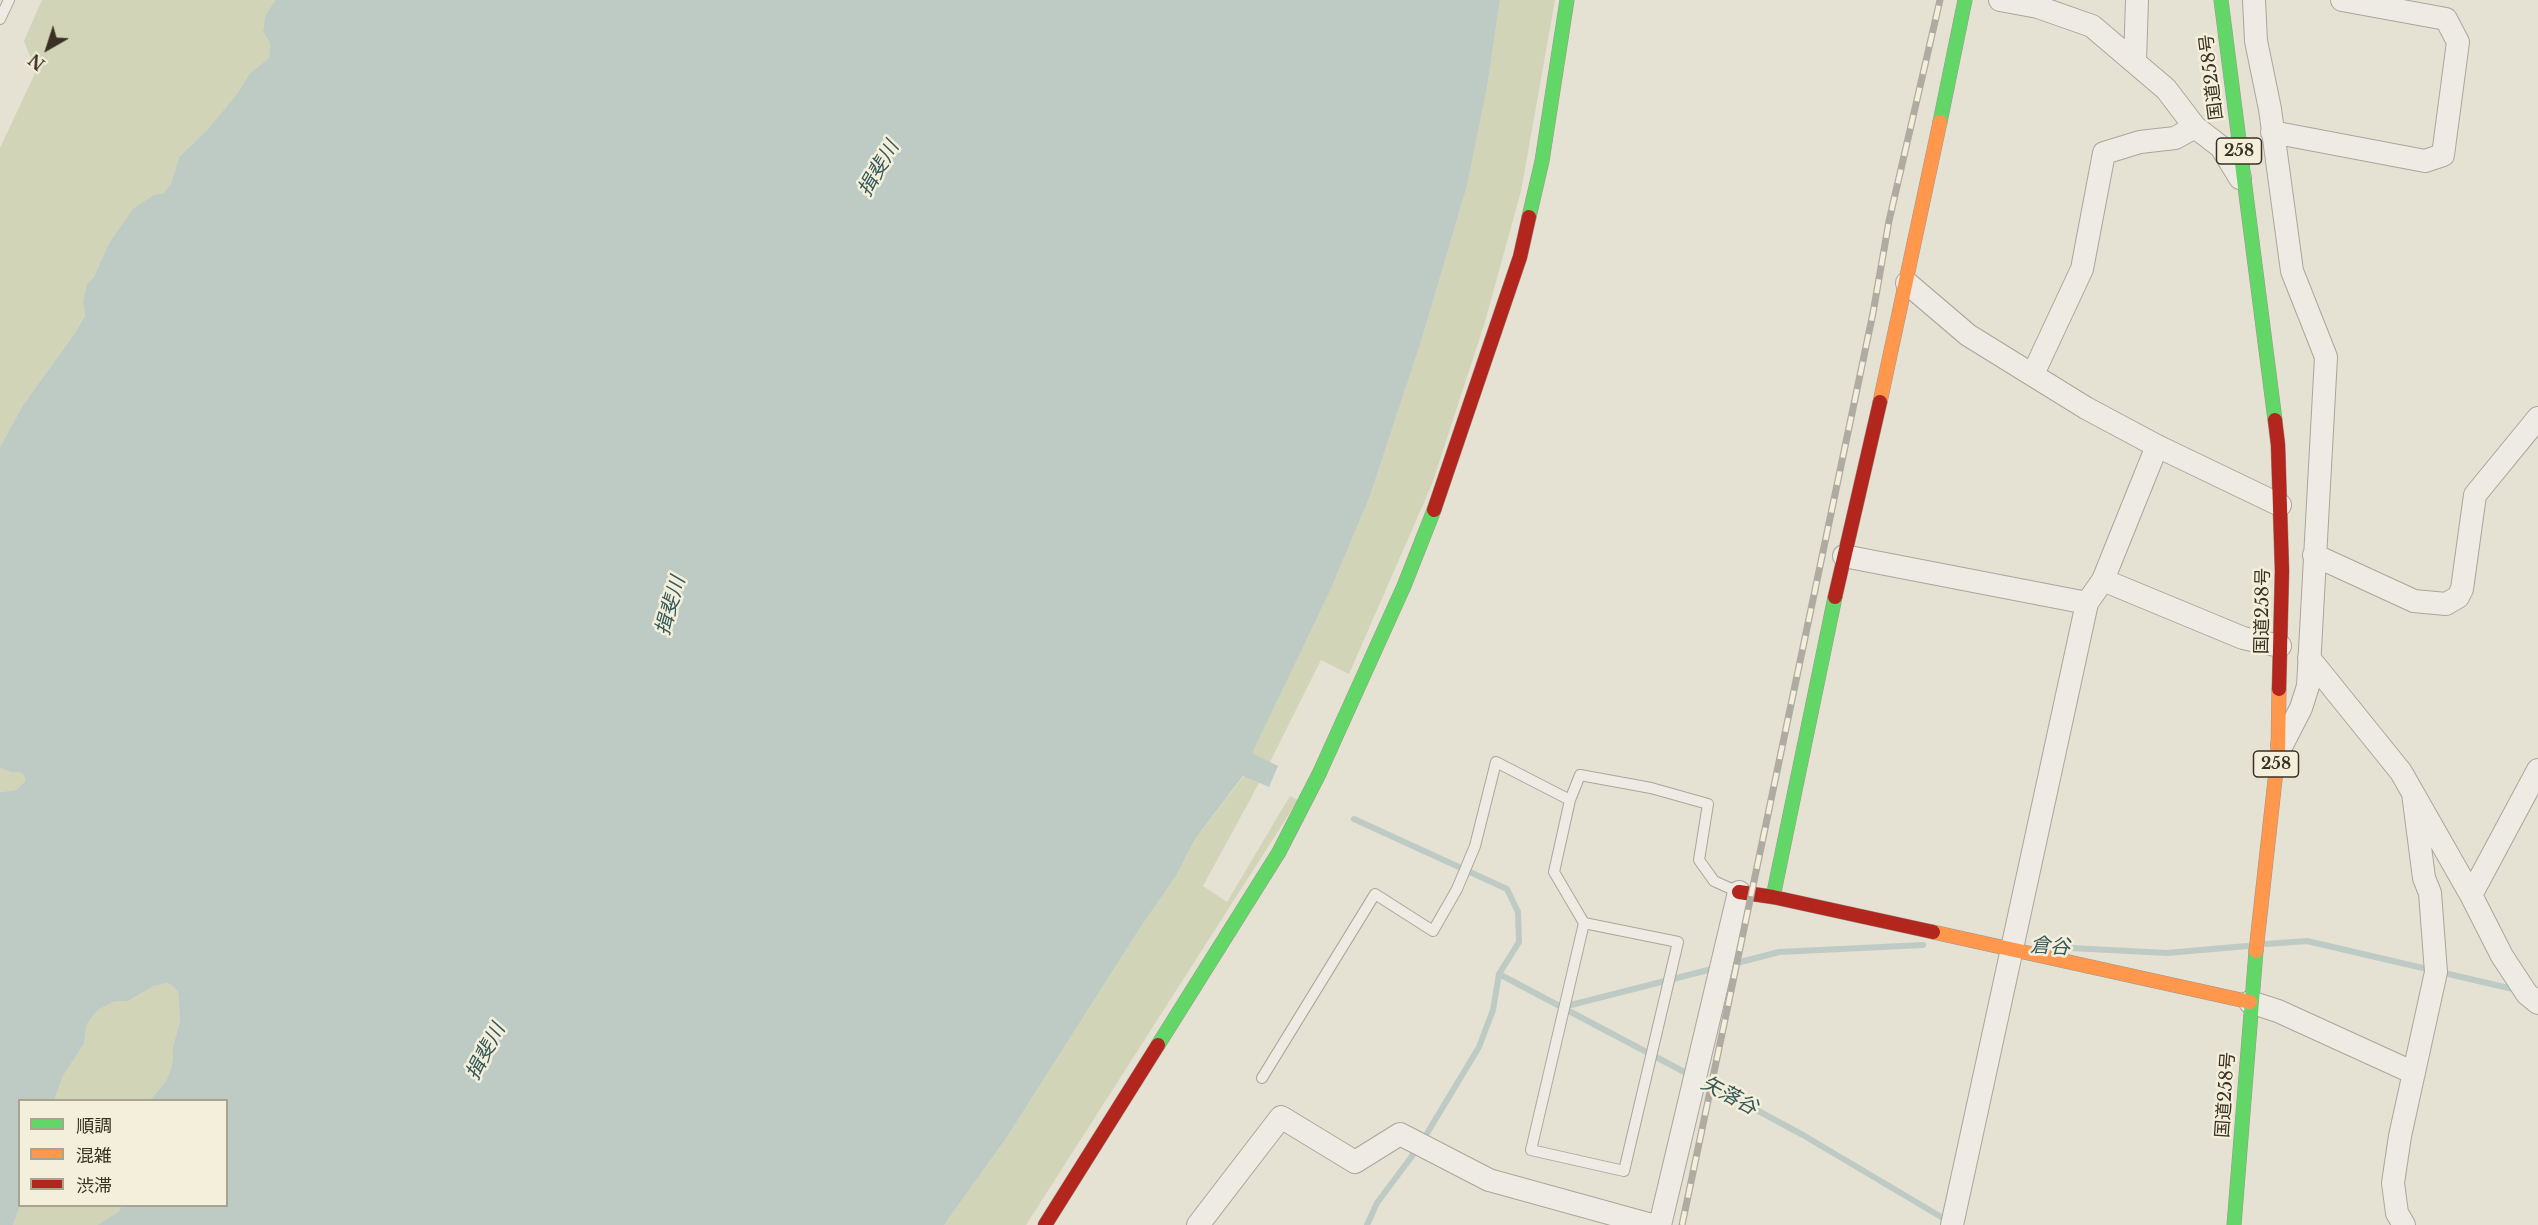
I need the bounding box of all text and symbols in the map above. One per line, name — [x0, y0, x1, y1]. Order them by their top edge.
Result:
north arrow — [18, 18, 78, 78]
street label: 国道258号 — [2196, 33, 2228, 121]
text: N — [25, 49, 49, 74]
water label: 揖斐川 — [854, 137, 904, 201]
road number: 258 — [2216, 138, 2262, 164]
street label: 国道258号 — [2251, 568, 2275, 654]
water label: 揖斐川 — [651, 574, 691, 638]
road number: 258 — [2254, 751, 2298, 777]
water label: 倉谷 — [2029, 934, 2071, 960]
water label: 揖斐川 — [461, 1020, 511, 1084]
street label: 国道258号 — [2212, 1051, 2240, 1139]
water label: 矢落谷 — [1697, 1071, 1761, 1121]
legend — [18, 1099, 228, 1207]
text: 順調 — [76, 1115, 112, 1137]
text: 混雑 — [76, 1145, 112, 1167]
text: 渋滞 — [76, 1175, 112, 1197]

